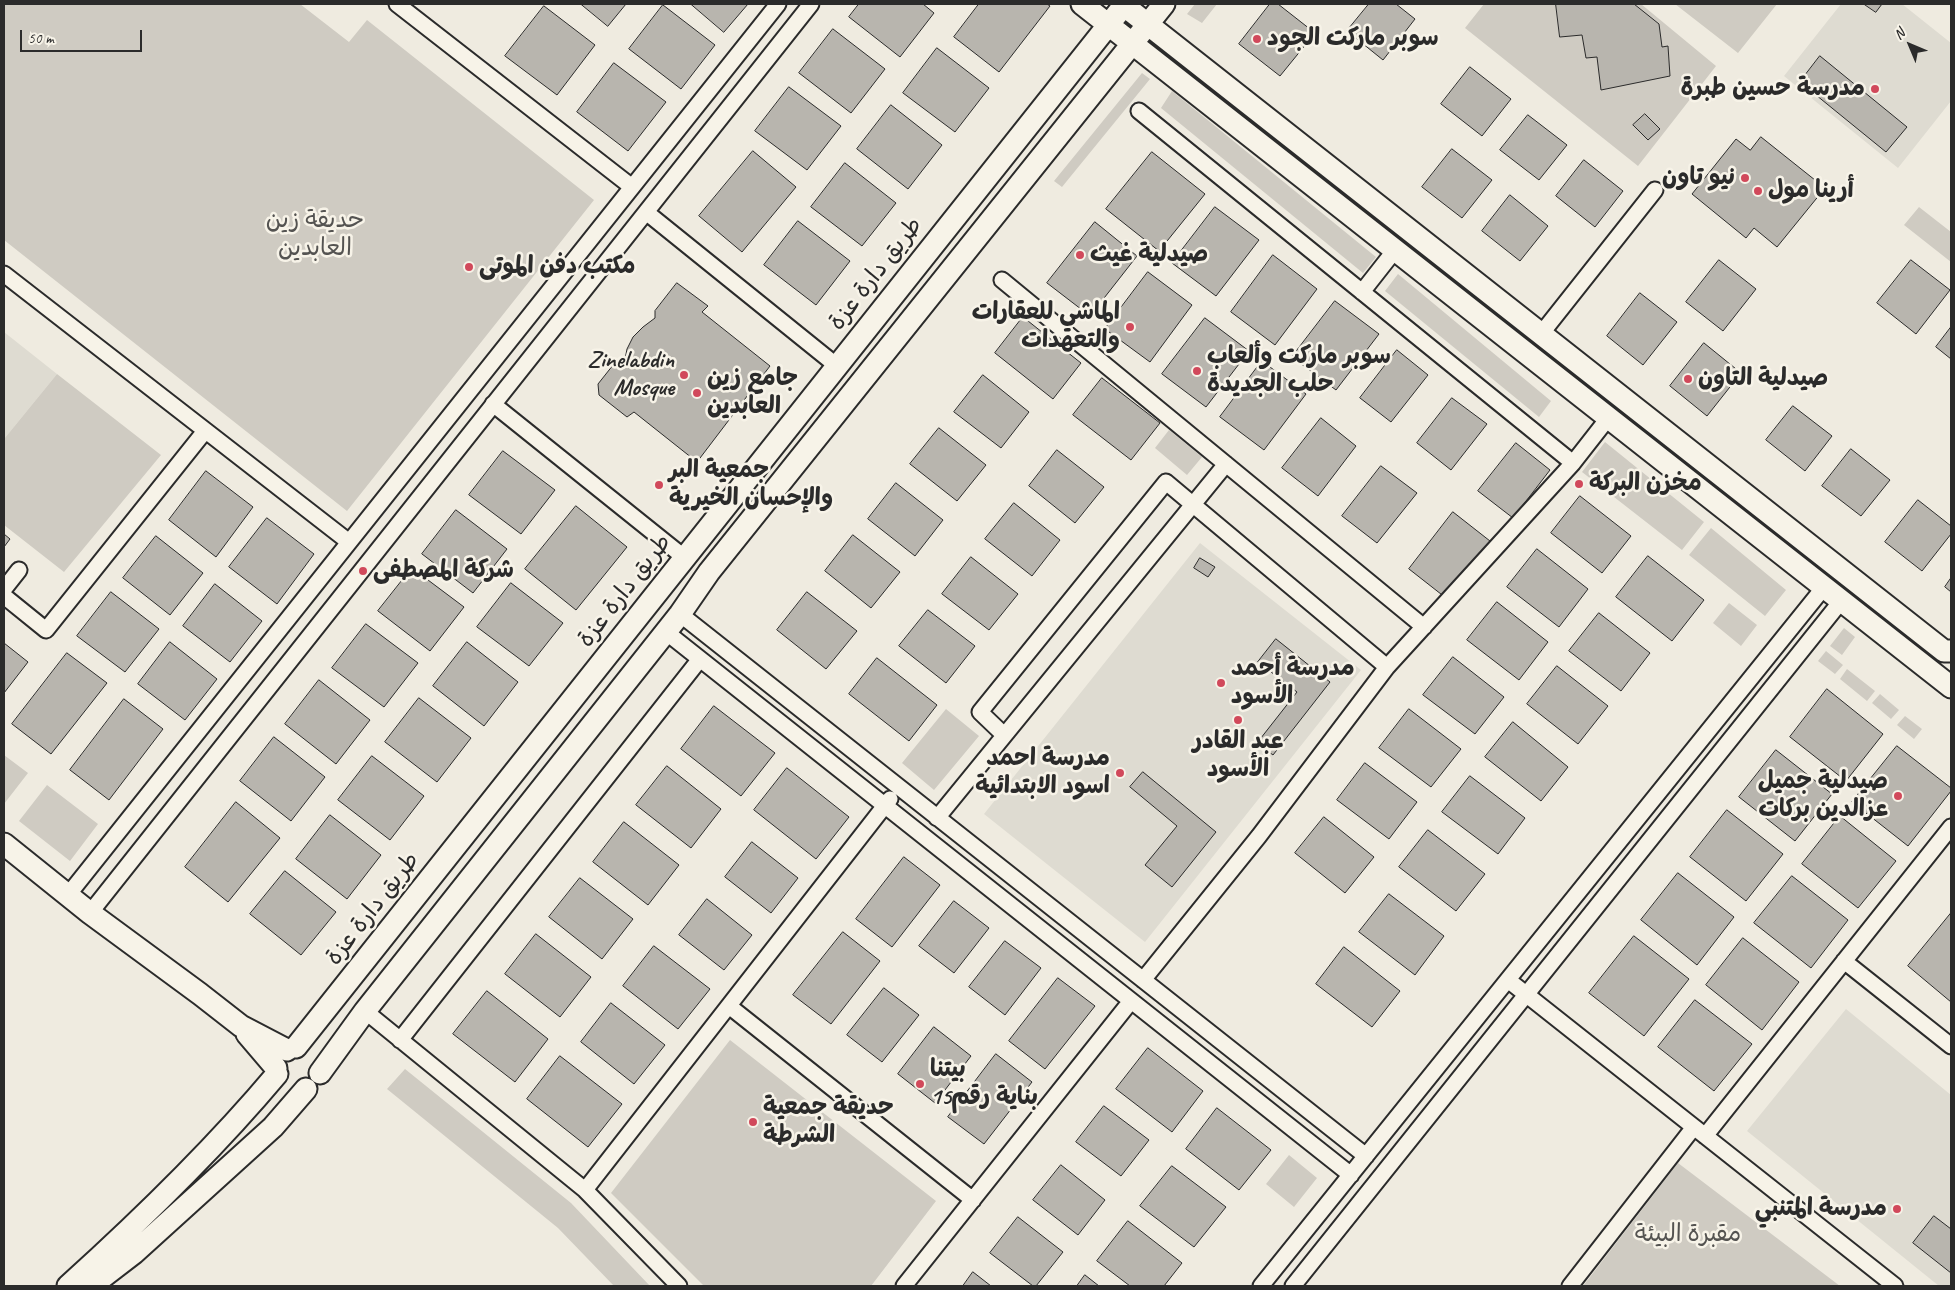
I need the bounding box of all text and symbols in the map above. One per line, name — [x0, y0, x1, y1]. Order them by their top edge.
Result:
scale bar — [22, 20, 145, 52]
north arrow — [1885, 20, 1935, 70]
place label: سوبر ماركت الجود — [1267, 25, 1439, 53]
text: N — [1890, 25, 1908, 43]
text: 50 m — [28, 29, 54, 48]
marker: سوبر ماركت الجود — [1251, 33, 1263, 45]
place label: مدرسة حسين طبرة — [1681, 75, 1865, 103]
marker: مدرسة حسين طبرة — [1869, 83, 1881, 95]
place label: نيو تاون — [1662, 164, 1735, 192]
marker: نيو تاون — [1739, 172, 1751, 184]
place label: أرينا مول — [1768, 177, 1854, 205]
marker: أرينا مول — [1752, 185, 1764, 197]
park label: حديقة زين العابدين — [266, 207, 364, 263]
street label: طريق دارة عزة — [823, 212, 929, 336]
place label: صيدلية غيث — [1090, 241, 1208, 269]
marker: صيدلية غيث — [1074, 249, 1086, 261]
place label: مكتب دفن الموتى — [479, 253, 635, 281]
marker: مكتب دفن الموتى — [463, 261, 475, 273]
place label: الماشي للعقارات والتعهدات — [972, 299, 1120, 355]
marker: الماشي للعقارات والتعهدات — [1124, 321, 1136, 333]
place label: سوبر ماركت وألعاب حلب الجديدة — [1207, 343, 1391, 399]
place label: Zinelabdin Mosque — [587, 347, 674, 403]
place label: جامع زين العابدين — [707, 365, 798, 421]
marker: سوبر ماركت وألعاب حلب الجديدة — [1191, 365, 1203, 377]
place label: صيدلية التاون — [1698, 365, 1828, 393]
marker: Zinelabdin Mosque — [678, 369, 690, 381]
marker: صيدلية التاون — [1682, 373, 1694, 385]
marker: جامع زين العابدين — [691, 387, 703, 399]
place label: جمعية البر والإحسان الخيرية — [669, 457, 833, 513]
place label: مخزن البركة — [1589, 470, 1702, 498]
marker: مخزن البركة — [1573, 478, 1585, 490]
marker: جمعية البر والإحسان الخيرية — [653, 479, 665, 491]
street label: طريق دارة عزة — [572, 529, 678, 653]
place label: شركة المصطفى — [373, 557, 514, 585]
marker: شركة المصطفى — [357, 565, 369, 577]
place label: مدرسة أحمد الأسود — [1231, 655, 1355, 711]
marker: مدرسة أحمد الأسود — [1215, 677, 1227, 689]
marker: عبد القادر الأسود — [1232, 714, 1244, 726]
place label: عبد القادر الأسود — [1193, 728, 1283, 784]
place label: مدرسة احمد اسود الابتدائية — [975, 745, 1110, 801]
marker: مدرسة احمد اسود الابتدائية — [1114, 767, 1126, 779]
place label: صيدلية جميل عزالدين بركات — [1758, 768, 1888, 824]
marker: صيدلية جميل عزالدين بركات — [1892, 790, 1904, 802]
street label: طريق دارة عزة — [320, 847, 426, 971]
place label: بيتنا بناية رقم15 — [930, 1056, 1038, 1112]
marker: بيتنا بناية رقم15 — [914, 1078, 926, 1090]
place label: حديقة جمعية الشرطة — [763, 1094, 894, 1150]
marker: حديقة جمعية الشرطة — [747, 1116, 759, 1128]
place label: مدرسة المتنبي — [1755, 1195, 1887, 1223]
marker: مدرسة المتنبي — [1891, 1203, 1903, 1215]
park label: مقبرة البيئة — [1635, 1221, 1741, 1249]

